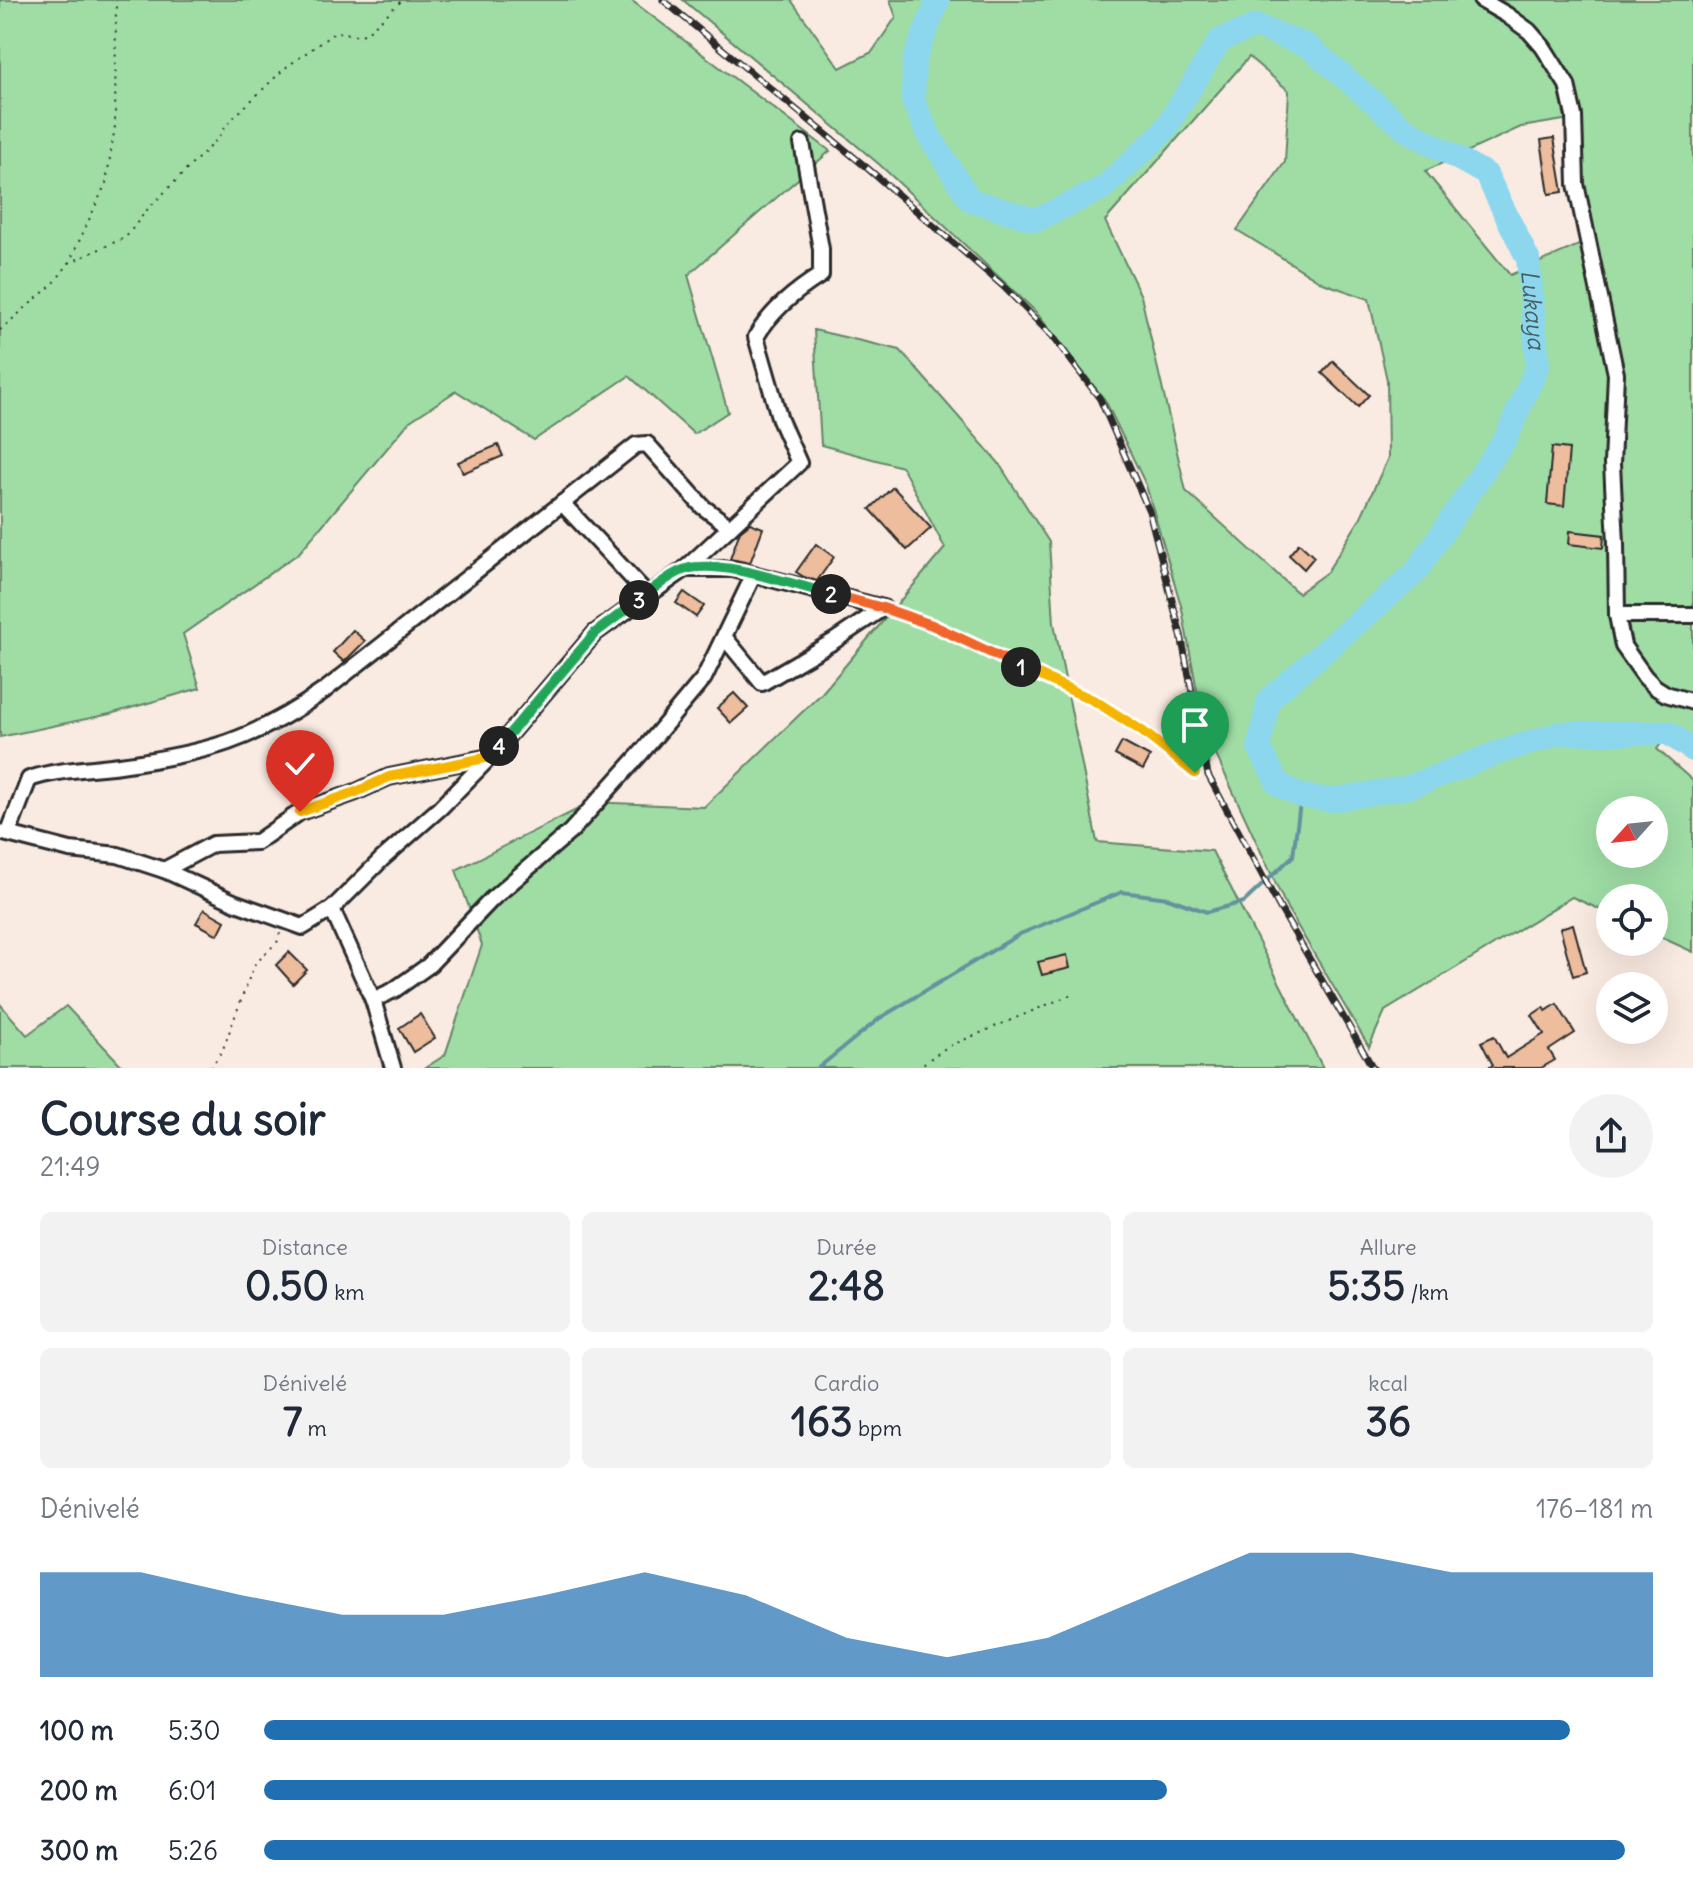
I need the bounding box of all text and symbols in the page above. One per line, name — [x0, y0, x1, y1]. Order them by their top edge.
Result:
water label: Lukaya — [1515, 268, 1553, 352]
pin: 2 — [811, 574, 851, 614]
pin: 3 — [619, 580, 659, 620]
text: 2 — [825, 580, 837, 608]
text: 3 — [633, 586, 645, 614]
pin: 1 — [1001, 647, 1041, 687]
text: 1 — [1017, 653, 1025, 681]
pin — [1161, 691, 1229, 773]
icon: arrive — [1173, 703, 1217, 747]
pin: 4 — [479, 726, 519, 766]
pin — [266, 730, 334, 812]
text: 4 — [493, 732, 505, 760]
icon: check — [278, 742, 322, 786]
north arrow — [1596, 796, 1668, 868]
map controls — [1596, 796, 1668, 1044]
button: locate — [1596, 884, 1668, 956]
button: layers — [1596, 972, 1668, 1044]
text: Course du soir — [40, 1092, 326, 1147]
button: share — [1569, 1094, 1653, 1178]
text: 21:49 — [40, 1150, 100, 1183]
text: Distance — [262, 1233, 348, 1261]
text: Durée — [816, 1233, 877, 1261]
text: Allure — [1360, 1233, 1417, 1261]
text: 0.50 — [245, 1261, 329, 1311]
text: 2:48 — [808, 1261, 885, 1311]
text: 5:35 — [1327, 1261, 1405, 1311]
text: km — [329, 1278, 365, 1306]
text: /km — [1405, 1278, 1449, 1306]
text: Dénivelé — [263, 1369, 347, 1397]
text: Cardio — [814, 1369, 879, 1397]
text: kcal — [1368, 1369, 1408, 1397]
text: 7 — [283, 1397, 302, 1447]
text: 163 — [791, 1397, 853, 1447]
text: 36 — [1365, 1397, 1411, 1447]
text: m — [302, 1414, 327, 1442]
text: bpm — [853, 1414, 902, 1442]
text: Dénivelé — [40, 1492, 140, 1525]
text: 176–181 m — [1536, 1492, 1653, 1525]
text: 100 m — [40, 1714, 114, 1747]
text: 5:30 — [168, 1714, 221, 1747]
text: 200 m — [40, 1774, 117, 1807]
text: 6:01 — [168, 1774, 216, 1807]
text: 300 m — [40, 1834, 118, 1867]
text: 5:26 — [168, 1834, 218, 1867]

